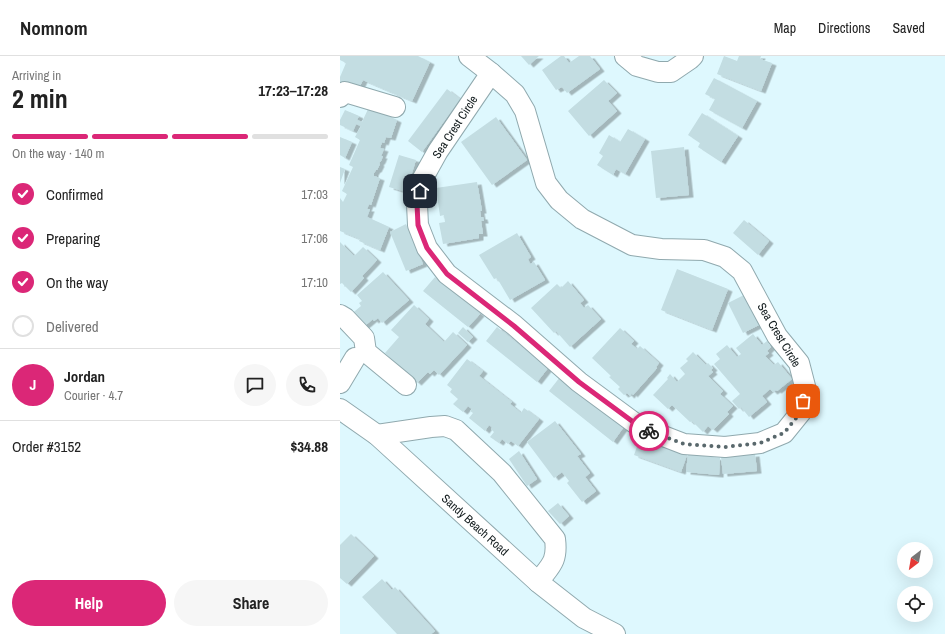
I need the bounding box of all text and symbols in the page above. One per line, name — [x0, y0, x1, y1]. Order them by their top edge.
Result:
text: Nomnom — [20, 15, 88, 41]
text: Map — [774, 19, 796, 37]
text: Directions — [818, 19, 870, 37]
text: Saved — [892, 19, 925, 37]
text: Arriving in — [12, 67, 61, 84]
text: 17:23–17:28 — [258, 80, 328, 101]
text: 2 min — [12, 81, 68, 116]
street label: Sea Crest Circle — [429, 92, 481, 162]
text: On the way · 140 m — [12, 145, 104, 162]
pin — [403, 174, 437, 208]
icon: home — [409, 180, 431, 202]
icon: check — [12, 183, 34, 205]
text: Confirmed — [46, 184, 103, 205]
text: 17:03 — [301, 186, 328, 203]
icon: check — [12, 227, 34, 249]
text: Preparing — [46, 228, 100, 249]
text: 17:06 — [301, 230, 328, 247]
icon: check — [12, 271, 34, 293]
text: On the way — [46, 272, 108, 293]
text: 17:10 — [301, 274, 328, 291]
street label: Sea Crest Circle — [754, 300, 804, 370]
text: Delivered — [46, 316, 99, 337]
button: chat — [234, 364, 276, 406]
button: phone — [286, 364, 328, 406]
text: Jordan — [64, 366, 105, 387]
text: J — [30, 374, 36, 395]
pin — [786, 384, 820, 418]
text: Courier · 4.7 — [64, 387, 123, 404]
icon: bag — [792, 390, 814, 412]
courier — [629, 411, 669, 451]
icon: bike — [638, 420, 660, 442]
text: Order #3152 — [12, 436, 81, 457]
text: $34.88 — [290, 436, 328, 457]
street label: Sandy Beach Road — [438, 491, 512, 559]
north arrow — [897, 542, 933, 578]
map controls — [897, 542, 933, 622]
button: Help — [12, 580, 166, 626]
button: Share — [174, 580, 328, 626]
button: locate — [897, 586, 933, 622]

